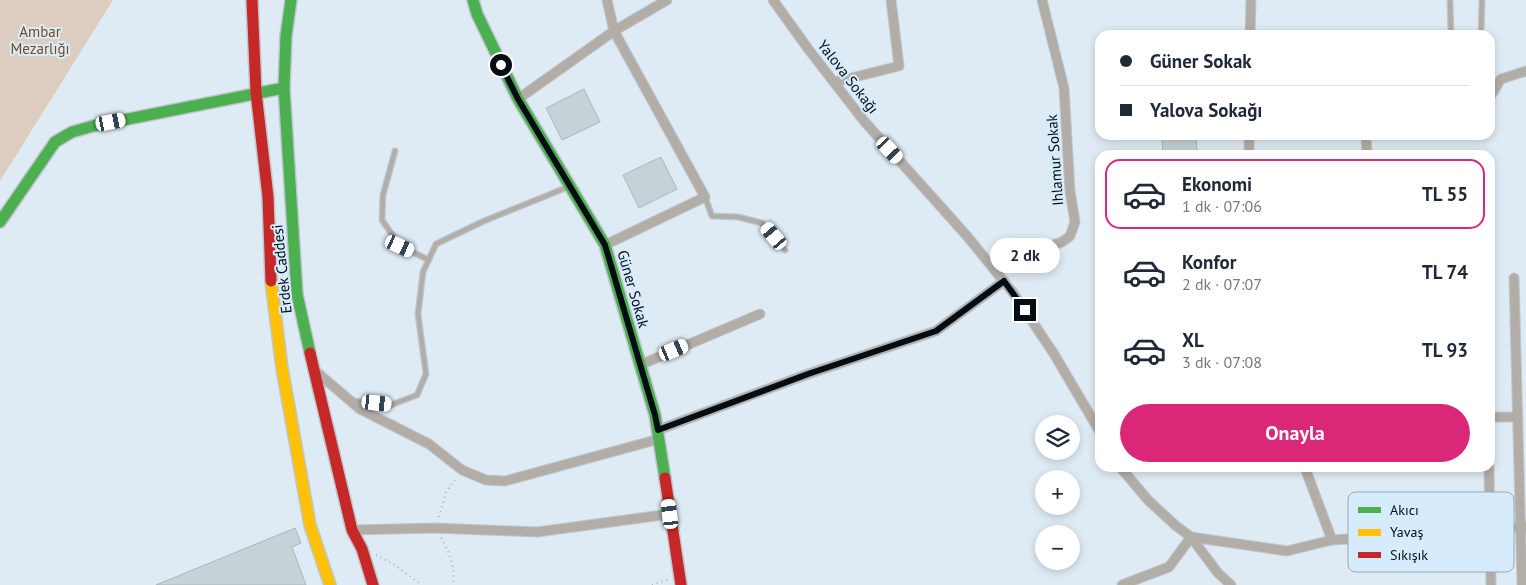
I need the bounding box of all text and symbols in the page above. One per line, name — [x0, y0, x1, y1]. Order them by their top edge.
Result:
park label: Ambar Mezarlığı — [10, 22, 70, 58]
street label: Yalova Sokağı — [814, 36, 883, 117]
text: Güner Sokak — [1150, 49, 1252, 73]
route start — [490, 54, 512, 76]
text: Yalova Sokağı — [1150, 98, 1262, 122]
car — [94, 112, 127, 132]
street label: Ihlamur Sokak — [1042, 113, 1067, 206]
car — [874, 134, 905, 166]
icon: car — [1122, 172, 1167, 217]
text: Ekonomi — [1182, 172, 1252, 196]
text: TL 55 — [1422, 182, 1468, 206]
text: 1 dk · 07:06 — [1182, 196, 1262, 216]
car — [758, 220, 789, 252]
street label: Erdek Caddesi — [267, 224, 296, 315]
car — [383, 233, 416, 259]
callout: 2 dk — [990, 238, 1060, 272]
text: 2 dk — [1010, 245, 1040, 265]
street label: Güner Sokak — [613, 248, 654, 331]
icon: car — [1122, 250, 1167, 295]
text: Konfor — [1182, 250, 1236, 274]
text: TL 74 — [1422, 260, 1468, 284]
text: 2 dk · 07:07 — [1182, 274, 1262, 294]
route end — [1014, 299, 1036, 321]
icon: car — [1122, 328, 1167, 373]
text: XL — [1182, 328, 1204, 352]
car — [657, 337, 690, 363]
text: TL 93 — [1422, 338, 1468, 362]
text: 3 dk · 07:08 — [1182, 352, 1262, 372]
car — [361, 394, 392, 412]
button: Onayla — [1120, 404, 1470, 462]
map controls — [1035, 415, 1080, 570]
button: layers — [1035, 415, 1080, 460]
button: + — [1035, 470, 1080, 515]
legend — [1348, 492, 1514, 572]
car — [660, 498, 679, 530]
text: Akıcı — [1390, 501, 1419, 519]
text: Yavaş — [1390, 523, 1423, 541]
button: − — [1035, 525, 1080, 570]
text: Sıkışık — [1390, 546, 1428, 564]

